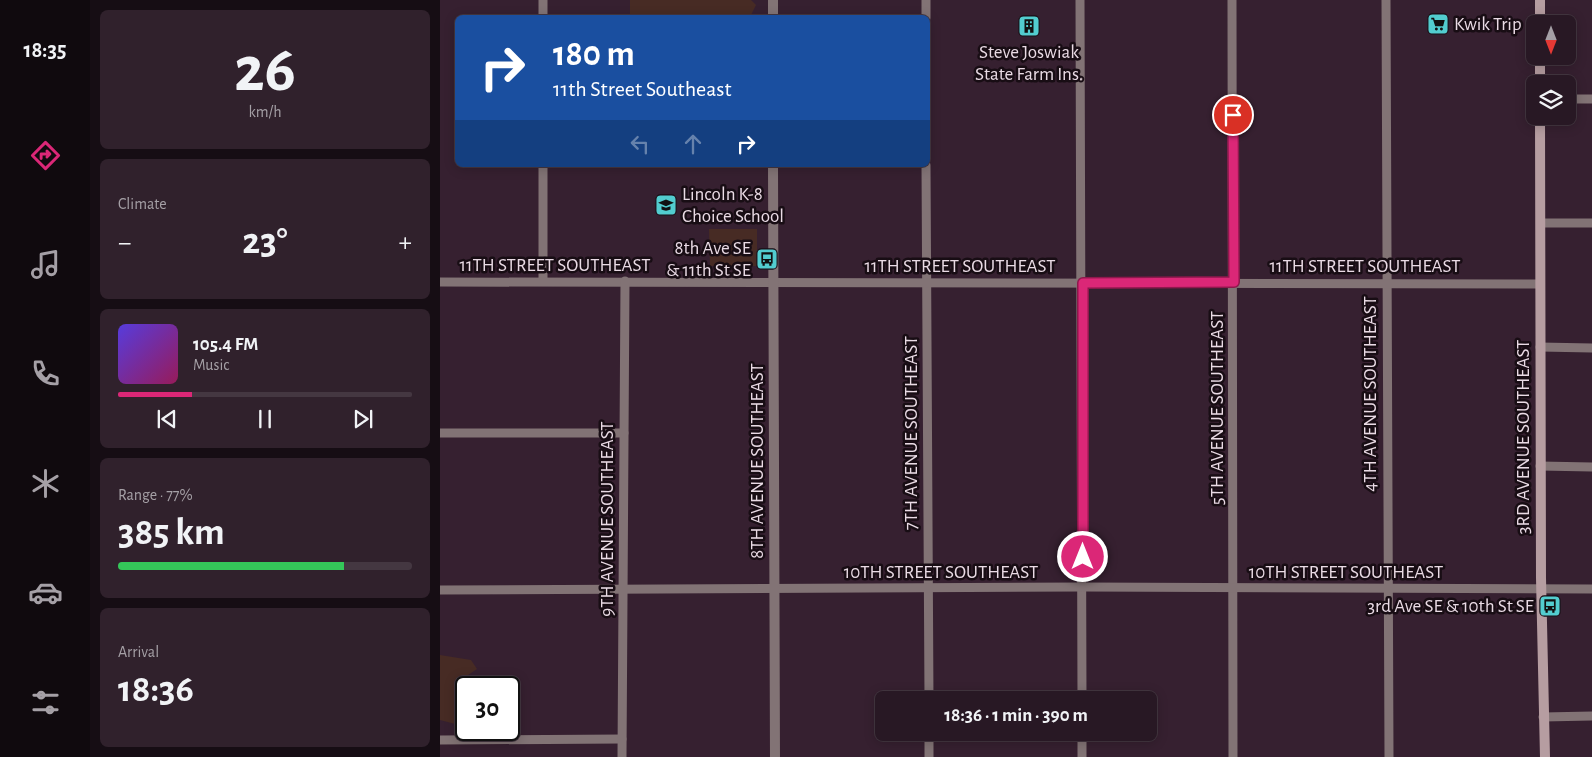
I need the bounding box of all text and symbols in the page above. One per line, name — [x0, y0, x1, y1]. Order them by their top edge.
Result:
supermarket icon: Kwik Trip — [1426, 12, 1450, 36]
building icon: Steve Joswiak State Farm Ins. — [1017, 14, 1041, 38]
place label: Kwik Trip — [1454, 15, 1522, 34]
north arrow — [1526, 15, 1576, 65]
map controls — [1526, 15, 1576, 125]
icon: right — [470, 35, 535, 100]
text: 180 m — [553, 37, 635, 72]
text: 26 — [234, 38, 296, 103]
text: 18:35 — [24, 39, 66, 61]
place label: Steve Joswiak State Farm Ins. — [975, 43, 1083, 84]
button: layers — [1526, 75, 1576, 125]
text: 11th Street Southeast — [553, 78, 732, 100]
pin — [1212, 94, 1254, 136]
icon: arrive — [1219, 101, 1247, 129]
text: km/h — [248, 104, 282, 120]
icon: left — [626, 130, 654, 158]
icon: ahead — [679, 130, 707, 158]
icon: right — [732, 130, 760, 158]
icon: directions — [28, 138, 63, 173]
place label: Lincoln K-8 Choice School — [682, 185, 784, 226]
school or university icon: Lincoln K-8 Choice School — [654, 193, 678, 217]
text: Climate — [118, 196, 167, 212]
text: 23° — [242, 223, 288, 261]
text: − — [118, 229, 131, 257]
text: + — [399, 229, 412, 257]
place label: 8th Ave SE & 11th St SE — [666, 239, 751, 280]
icon: music — [28, 247, 63, 282]
bus stop icon: 8th Ave SE & 11th St SE — [755, 247, 779, 271]
street label: 11TH STREET SOUTHEAST — [459, 256, 651, 275]
street label: 11TH STREET SOUTHEAST — [864, 257, 1056, 276]
street label: 11TH STREET SOUTHEAST — [1269, 257, 1461, 276]
street label: 4TH AVENUE SOUTHEAST — [1361, 296, 1380, 492]
street label: 5TH AVENUE SOUTHEAST — [1208, 311, 1227, 505]
text: 105.4 FM — [193, 335, 258, 354]
street label: 7TH AVENUE SOUTHEAST — [902, 336, 921, 530]
street label: 3RD AVENUE SOUTHEAST — [1514, 340, 1533, 534]
icon: phone — [28, 356, 63, 391]
text: Music — [193, 357, 229, 373]
street label: 8TH AVENUE SOUTHEAST — [748, 363, 767, 559]
icon: previous — [153, 405, 181, 433]
icon: pause — [251, 405, 279, 433]
icon: next — [349, 405, 377, 433]
street label: 9TH AVENUE SOUTHEAST — [598, 421, 617, 617]
icon: climate — [28, 466, 63, 501]
text: Range · 77% — [118, 487, 193, 503]
text: 385 km — [118, 514, 225, 552]
position arrow — [1056, 530, 1108, 582]
street label: 10TH STREET SOUTHEAST — [844, 563, 1038, 582]
street label: 10TH STREET SOUTHEAST — [1249, 563, 1443, 582]
icon: car — [28, 575, 63, 610]
bus stop icon: 3rd Ave SE & 10th St SE — [1538, 594, 1562, 618]
place label: 3rd Ave SE & 10th St SE — [1367, 597, 1534, 616]
text: Arrival — [118, 644, 159, 660]
text: 18:36 — [118, 671, 194, 709]
speed limit sign: 30 — [455, 676, 520, 741]
icon: filters — [28, 685, 63, 720]
text: 18:36 · 1 min · 390 m — [944, 706, 1088, 725]

